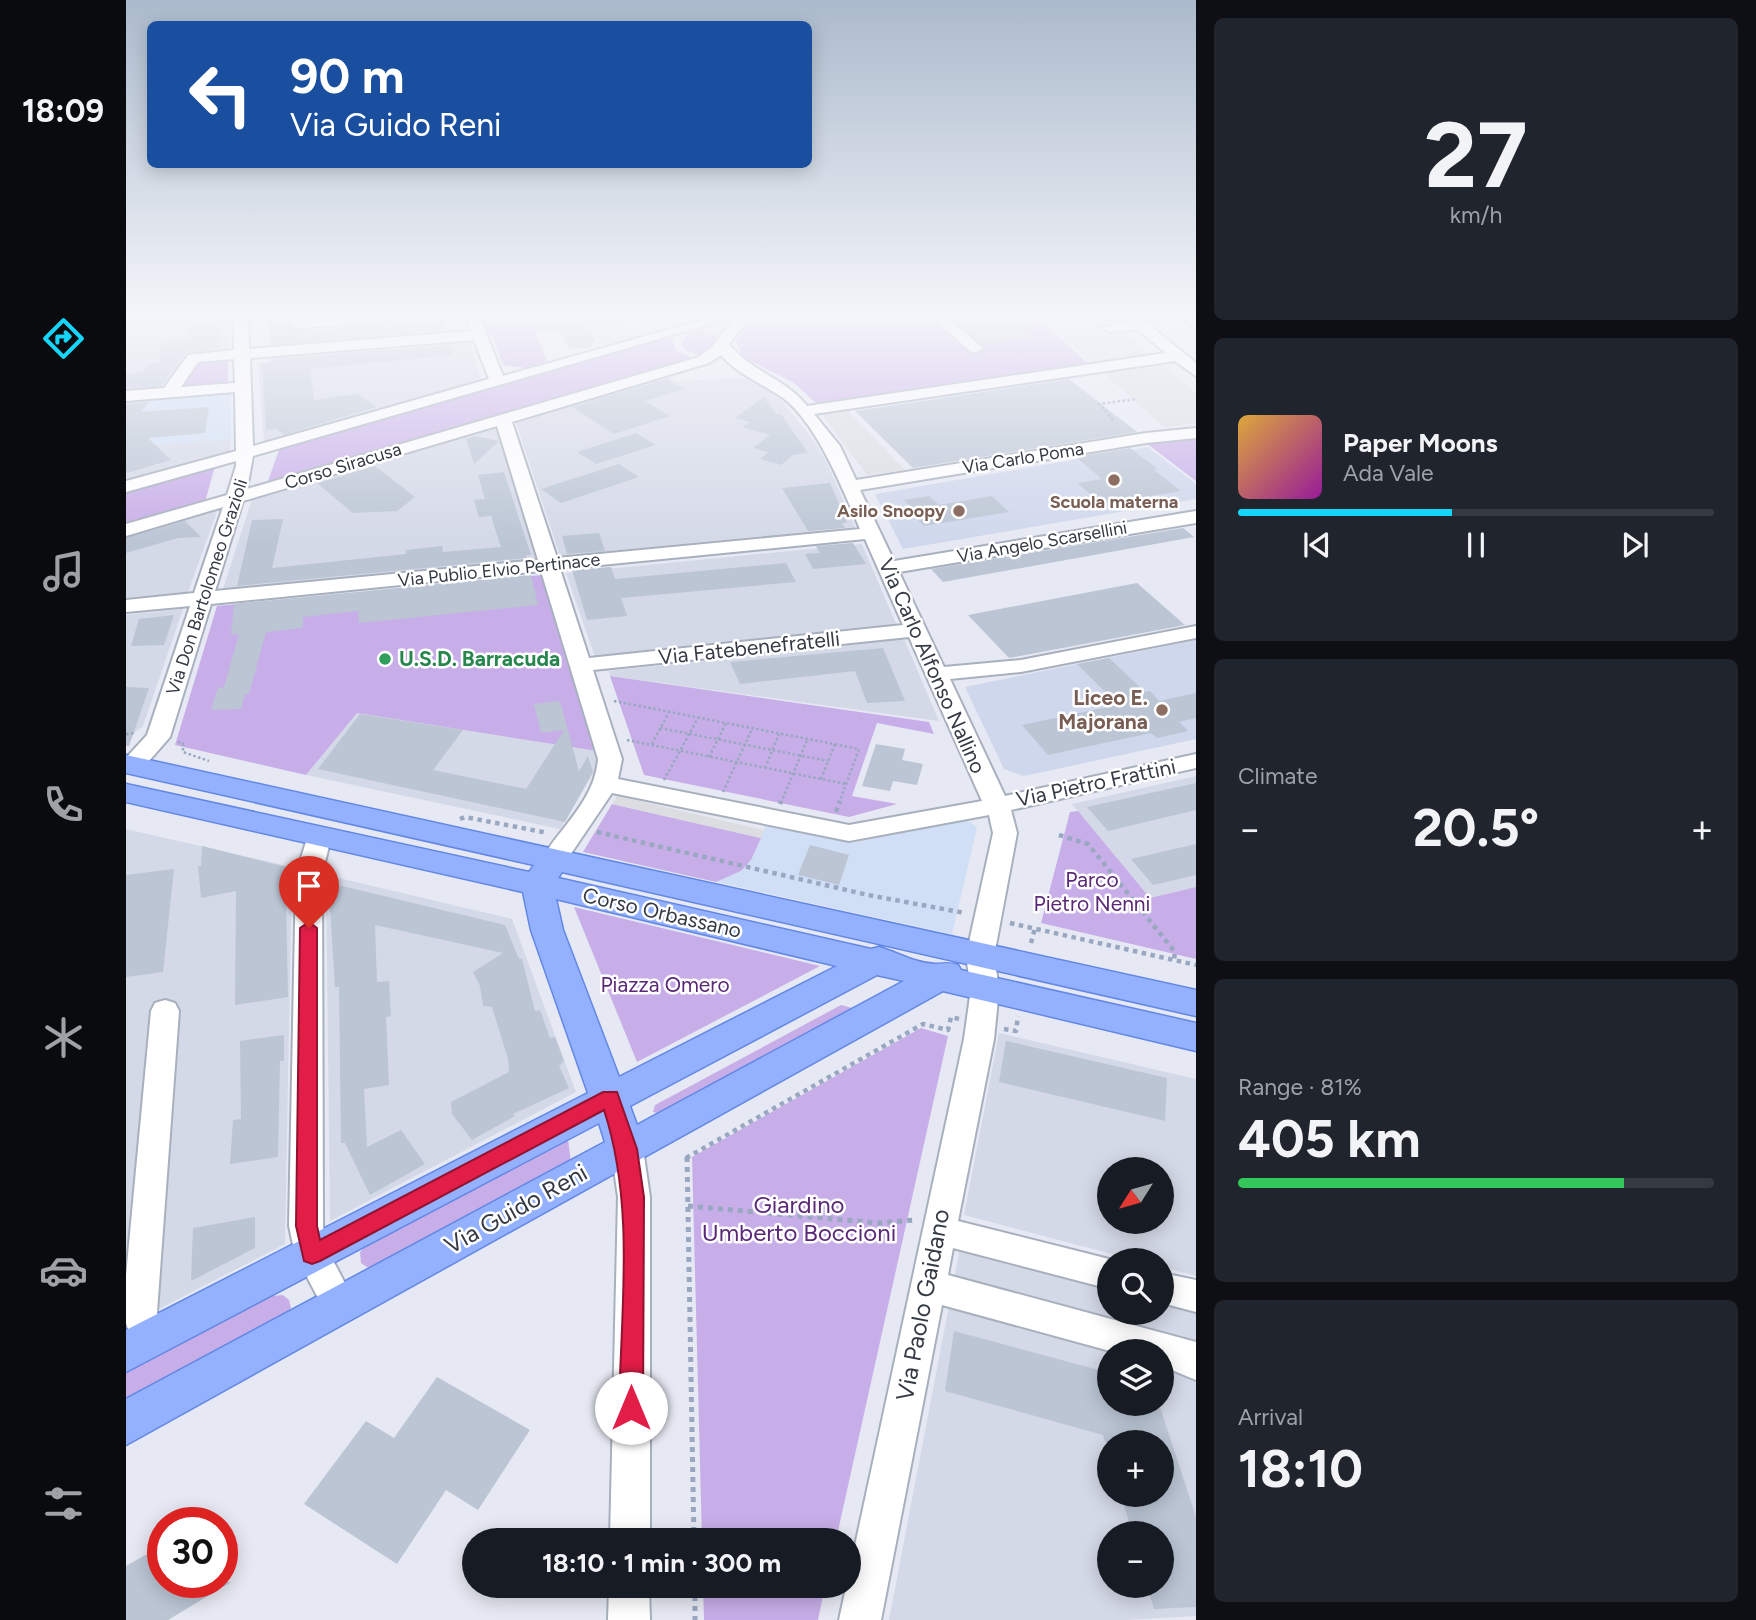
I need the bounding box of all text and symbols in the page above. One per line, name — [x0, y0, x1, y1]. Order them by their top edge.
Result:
text: 90 m — [290, 46, 405, 105]
icon: left — [175, 49, 266, 140]
text: 18:09 — [22, 92, 104, 130]
text: 27 — [1424, 101, 1528, 210]
text: Via Guido Reni — [290, 106, 501, 144]
text: km/h — [1450, 201, 1502, 229]
icon: directions — [39, 314, 88, 363]
text: Paper Moons — [1343, 427, 1498, 459]
street label: Corso Siracusa — [282, 438, 404, 494]
street label: Via Carlo Poma — [961, 438, 1085, 478]
text: Ada Vale — [1343, 459, 1434, 487]
marker: Scuola materna — [1106, 472, 1122, 488]
street label: Via Don Bartolomeo Grazioli — [162, 476, 252, 698]
place label: Scuola materna — [1050, 491, 1178, 513]
place label: Asilo Snoopy — [837, 500, 946, 522]
marker: Asilo Snoopy — [951, 503, 967, 519]
street label: Via Angelo Scarsellini — [955, 516, 1129, 568]
icon: previous — [1298, 526, 1336, 564]
icon: pause — [1457, 526, 1495, 564]
icon: next — [1616, 526, 1654, 564]
icon: music — [39, 547, 88, 596]
street label: Via Publio Elvio Pertinace — [397, 548, 601, 592]
street label: Via Carlo Alfonso Nallino — [874, 554, 991, 777]
street label: Via Fatebenefratelli — [657, 626, 841, 669]
place label: U.S.D. Barracuda — [399, 646, 560, 671]
marker: U.S.D. Barracuda — [377, 651, 393, 667]
place label: Liceo E. Majorana — [1058, 685, 1148, 734]
marker: Liceo E. Majorana — [1154, 702, 1170, 718]
street label: Via Pietro Frattini — [1014, 753, 1178, 812]
text: Climate — [1238, 762, 1317, 790]
icon: phone — [39, 780, 88, 829]
text: 20.5° — [1413, 797, 1539, 859]
text: − — [1238, 806, 1262, 852]
text: + — [1690, 806, 1714, 852]
pin — [279, 856, 339, 928]
icon: arrive — [290, 867, 328, 905]
park label: Parco Pietro Nenni — [1034, 867, 1150, 916]
street label: Corso Orbassano — [580, 882, 744, 943]
park label: Piazza Omero — [600, 972, 730, 997]
icon: climate — [39, 1013, 88, 1062]
text: Range · 81% — [1238, 1073, 1362, 1101]
text: 405 km — [1238, 1108, 1421, 1170]
street label: Via Guido Reni — [439, 1157, 592, 1260]
north arrow — [1097, 1157, 1174, 1234]
map controls — [1097, 1157, 1174, 1598]
park label: Giardino Umberto Boccioni — [702, 1190, 896, 1247]
street label: Via Paolo Gaidano — [890, 1206, 955, 1403]
icon: car — [39, 1246, 88, 1295]
button: search — [1097, 1248, 1174, 1325]
button: layers — [1097, 1339, 1174, 1416]
position arrow — [594, 1371, 668, 1445]
text: Arrival — [1238, 1403, 1303, 1431]
button: + — [1097, 1430, 1174, 1507]
text: 18:10 — [1238, 1438, 1363, 1500]
icon: filters — [39, 1479, 88, 1528]
speed limit sign: 30 — [147, 1507, 238, 1598]
button: − — [1097, 1521, 1174, 1598]
text: 18:10 · 1 min · 300 m — [542, 1547, 781, 1579]

